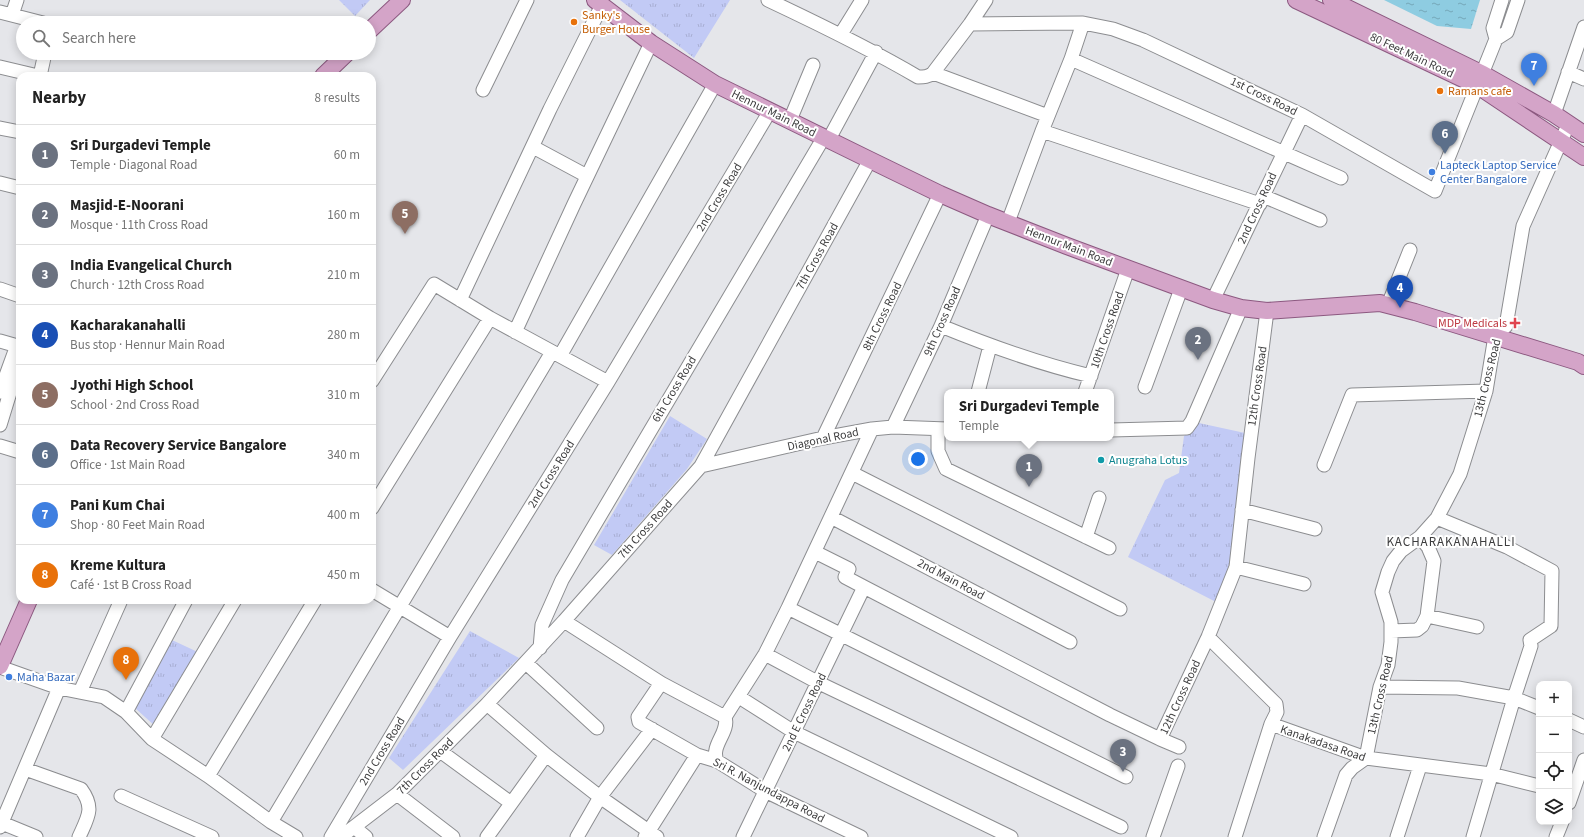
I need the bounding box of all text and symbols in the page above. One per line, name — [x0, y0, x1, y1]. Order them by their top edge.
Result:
place label: Sanky's Burger House — [582, 7, 650, 38]
search box — [16, 16, 376, 60]
marker: Sanky's Burger House — [569, 17, 579, 27]
icon: search — [30, 27, 52, 49]
text: Search here — [62, 28, 136, 49]
street label: 80 Feet Main Road — [1367, 29, 1457, 82]
pin: 7 — [1521, 53, 1547, 86]
street label: 1st Cross Road — [1227, 73, 1300, 120]
place label: Ramans cafe — [1448, 83, 1512, 100]
text: Nearby — [32, 86, 86, 110]
street label: Hennur Main Road — [729, 86, 819, 141]
marker: Ramans cafe — [1435, 86, 1445, 96]
text: 8 results — [315, 89, 360, 107]
pin: 6 — [1432, 121, 1458, 154]
text: Sri Durgadevi Temple — [70, 135, 211, 156]
text: 1 — [42, 146, 48, 164]
text: 60 m — [334, 146, 360, 164]
text: Temple · Diagonal Road — [70, 156, 197, 174]
place label: Lapteck Laptop Service Center Bangalore — [1440, 157, 1556, 188]
street label: 2nd Cross Road — [692, 160, 747, 235]
marker: Lapteck Laptop Service Center Bangalore — [1427, 167, 1437, 177]
street label: 2nd Cross Road — [1233, 170, 1281, 247]
text: Masjid-E-Noorani — [70, 195, 184, 216]
pin: 5 — [392, 201, 418, 234]
text: 2 — [42, 206, 48, 224]
text: 160 m — [327, 206, 360, 224]
text: Mosque · 11th Cross Road — [70, 216, 208, 234]
street label: 7th Cross Road — [792, 220, 843, 293]
street label: Hennur Main Road — [1023, 222, 1115, 271]
text: India Evangelical Church — [70, 255, 232, 276]
text: 3 — [42, 266, 48, 284]
text: 210 m — [327, 266, 360, 284]
pin: 4 — [1387, 275, 1413, 308]
text: Church · 12th Cross Road — [70, 276, 205, 294]
street label: 8th Cross Road — [858, 279, 906, 353]
street label: 9th Cross Road — [920, 284, 965, 359]
street label: 10th Cross Road — [1086, 289, 1129, 371]
text: Kacharakanahalli — [70, 315, 186, 336]
place label: MDP Medicals — [1438, 315, 1507, 332]
marker: MDP Medicals — [1510, 318, 1520, 328]
text: 4 — [42, 326, 48, 344]
text: 280 m — [327, 326, 360, 344]
pin: 2 — [1185, 327, 1211, 360]
text: Bus stop · Hennur Main Road — [70, 336, 225, 354]
street label: 13th Cross Road — [1470, 337, 1505, 419]
street label: 12th Cross Road — [1243, 345, 1272, 427]
street label: 6th Cross Road — [648, 353, 701, 426]
text: Jyothi High School — [70, 375, 193, 396]
text: 5 — [42, 386, 48, 404]
text: 310 m — [327, 386, 360, 404]
popup — [944, 389, 1114, 441]
text: School · 2nd Cross Road — [70, 396, 199, 414]
text: Sri Durgadevi Temple — [959, 396, 1099, 417]
text: Temple — [959, 417, 999, 435]
street label: Diagonal Road — [786, 424, 860, 455]
text: Data Recovery Service Bangalore — [70, 435, 286, 456]
street label: 2nd Cross Road — [524, 437, 579, 511]
text: 6 — [42, 446, 48, 464]
text: 340 m — [327, 446, 360, 464]
your location — [908, 449, 928, 469]
place label: Anugraha Lotus — [1109, 452, 1187, 469]
pin: 1 — [1016, 454, 1042, 487]
marker: Anugraha Lotus — [1096, 455, 1106, 465]
text: Office · 1st Main Road — [70, 456, 185, 474]
text: Pani Kum Chai — [70, 495, 165, 516]
street label: 7th Cross Road — [614, 496, 677, 563]
text: 7 — [42, 506, 48, 524]
text: 400 m — [327, 506, 360, 524]
text: Shop · 80 Feet Main Road — [70, 516, 205, 534]
district label: KACHARAKANAHALLI — [1386, 533, 1516, 551]
text: Kreme Kultura — [70, 555, 166, 576]
street label: 2nd Main Road — [914, 555, 987, 604]
text: 8 — [42, 566, 48, 584]
text: 450 m — [327, 566, 360, 584]
text: Café · 1st B Cross Road — [70, 576, 192, 594]
pin: 8 — [113, 647, 139, 680]
street label: 13th Cross Road — [1363, 654, 1398, 736]
street label: 12th Cross Road — [1156, 657, 1205, 737]
place label: Maha Bazar — [17, 669, 76, 686]
street label: 2nd E Cross Road — [778, 670, 831, 755]
marker: Maha Bazar — [4, 672, 14, 682]
map controls — [1536, 681, 1572, 825]
button: + — [1536, 681, 1572, 717]
street label: 2nd Cross Road — [355, 714, 410, 789]
button: − — [1536, 717, 1572, 753]
street label: Kanakadasa Road — [1278, 721, 1368, 766]
street label: 7th Cross Road — [393, 734, 458, 799]
pin: 3 — [1110, 739, 1136, 772]
button: locate — [1536, 753, 1572, 789]
street label: Sri R. Nanjundappa Road — [710, 754, 828, 827]
button: layers — [1536, 789, 1572, 825]

